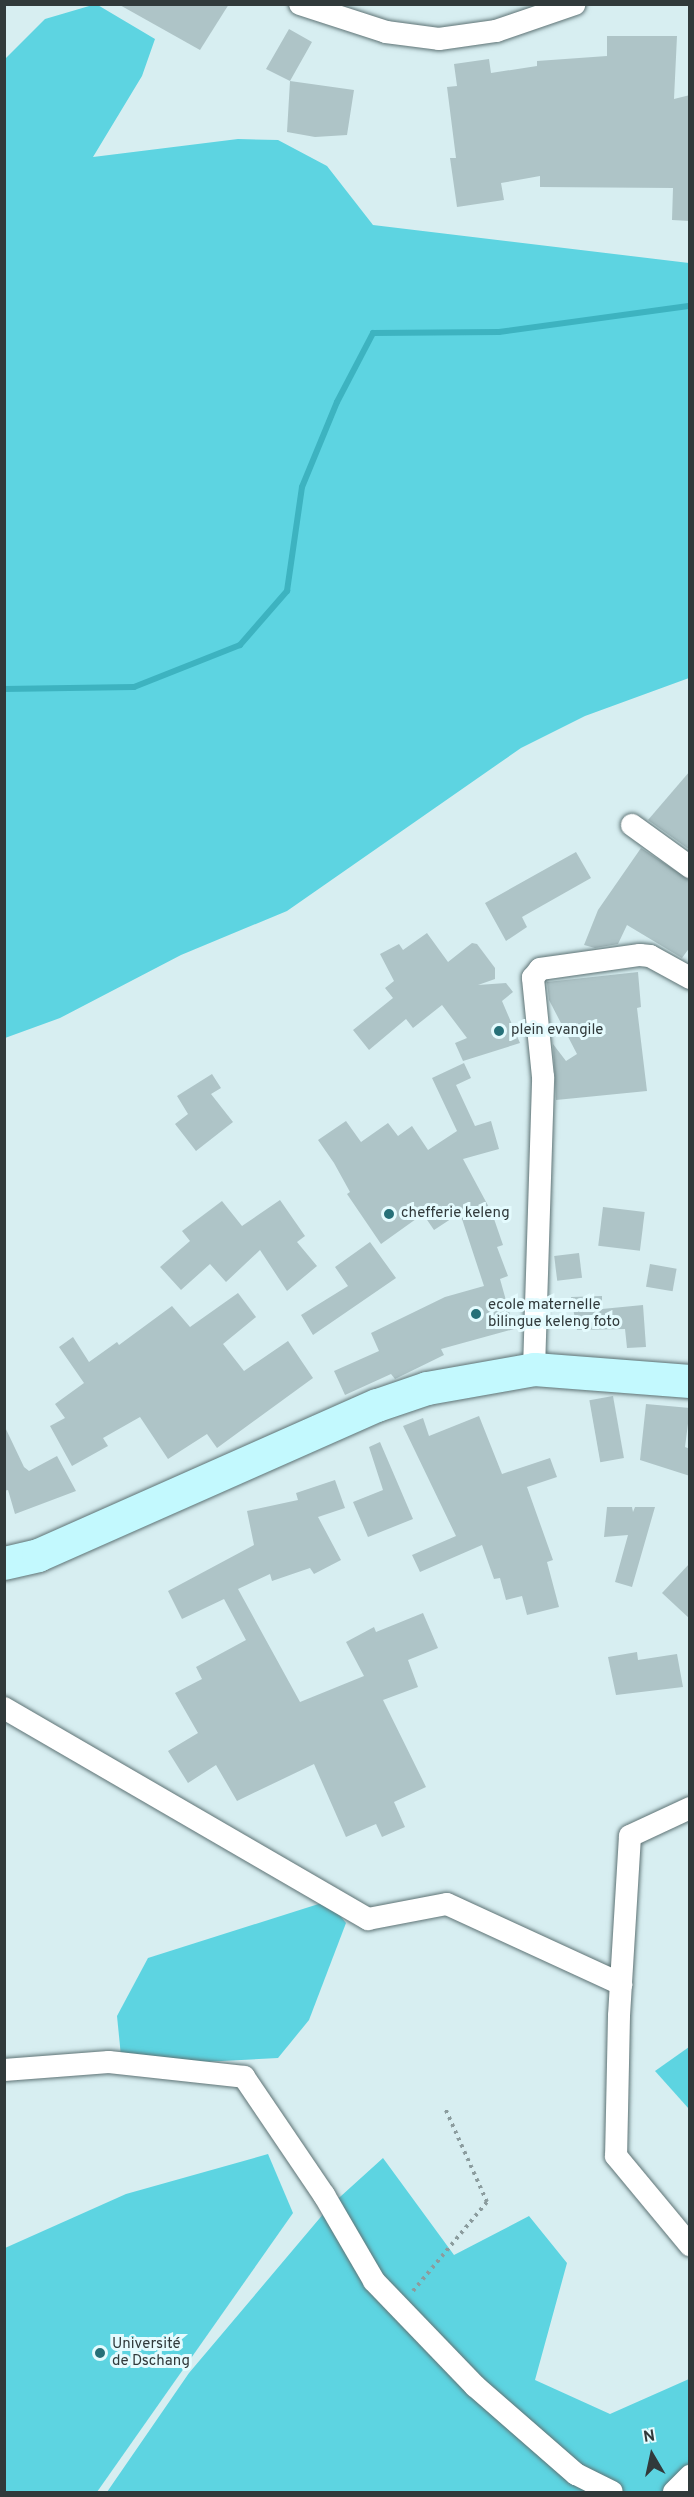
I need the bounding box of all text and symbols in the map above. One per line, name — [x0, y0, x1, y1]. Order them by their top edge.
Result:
place label: plein evangile — [511, 1022, 603, 1040]
marker: plein evangile — [492, 1024, 506, 1038]
place label: chefferie keleng — [401, 1205, 510, 1223]
marker: chefferie keleng — [382, 1207, 396, 1221]
place label: ecole maternelle bilingue keleng foto — [488, 1296, 620, 1331]
marker: ecole maternelle bilingue keleng foto — [469, 1307, 483, 1321]
place label: Université de Dschang — [112, 2335, 190, 2370]
marker: Université de Dschang — [93, 2346, 107, 2360]
north arrow — [622, 2425, 682, 2485]
text: N — [642, 2426, 656, 2448]

